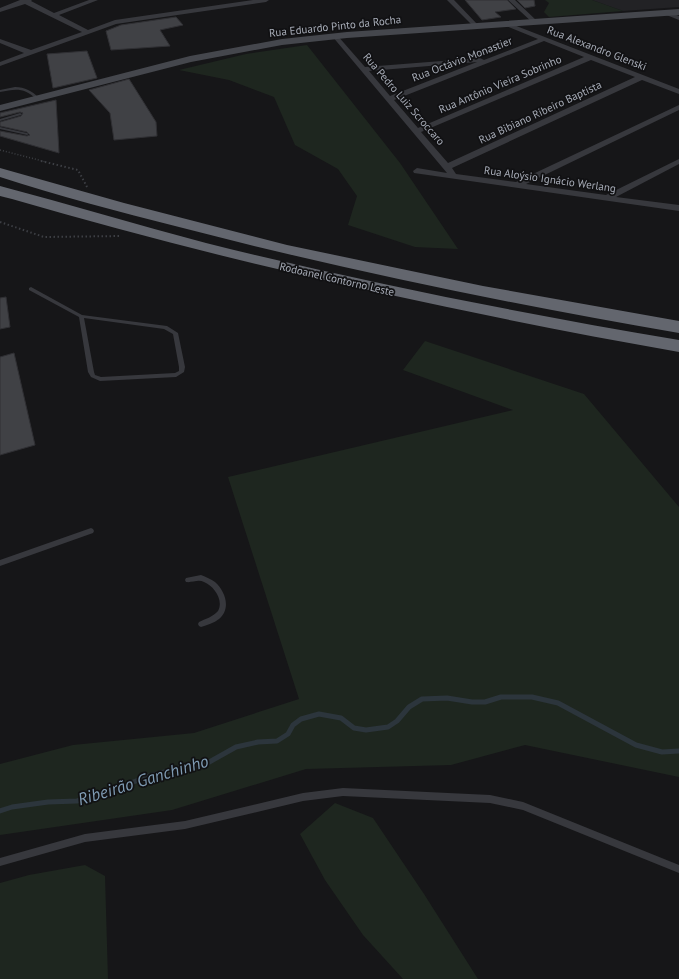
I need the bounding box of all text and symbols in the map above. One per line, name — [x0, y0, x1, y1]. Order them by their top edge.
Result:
street label: Rua Eduardo Pinto da Rocha — [268, 12, 402, 40]
street label: Rua Alexandro Glenski — [545, 23, 649, 73]
street label: Rua Octávio Monastier — [410, 33, 514, 85]
street label: Rua Pedro Luiz Scroccaro — [360, 50, 448, 148]
street label: Rua Antônio Vieira Sobrinho — [437, 52, 564, 116]
street label: Rua Bibiano Ribeiro Baptista — [476, 77, 604, 147]
street label: Rua Aloýsio Ignácio Werlang — [483, 163, 617, 195]
street label: Rodoanel Contorno Leste — [278, 259, 396, 299]
water label: Ribeirão Ganchinho — [75, 750, 211, 810]

